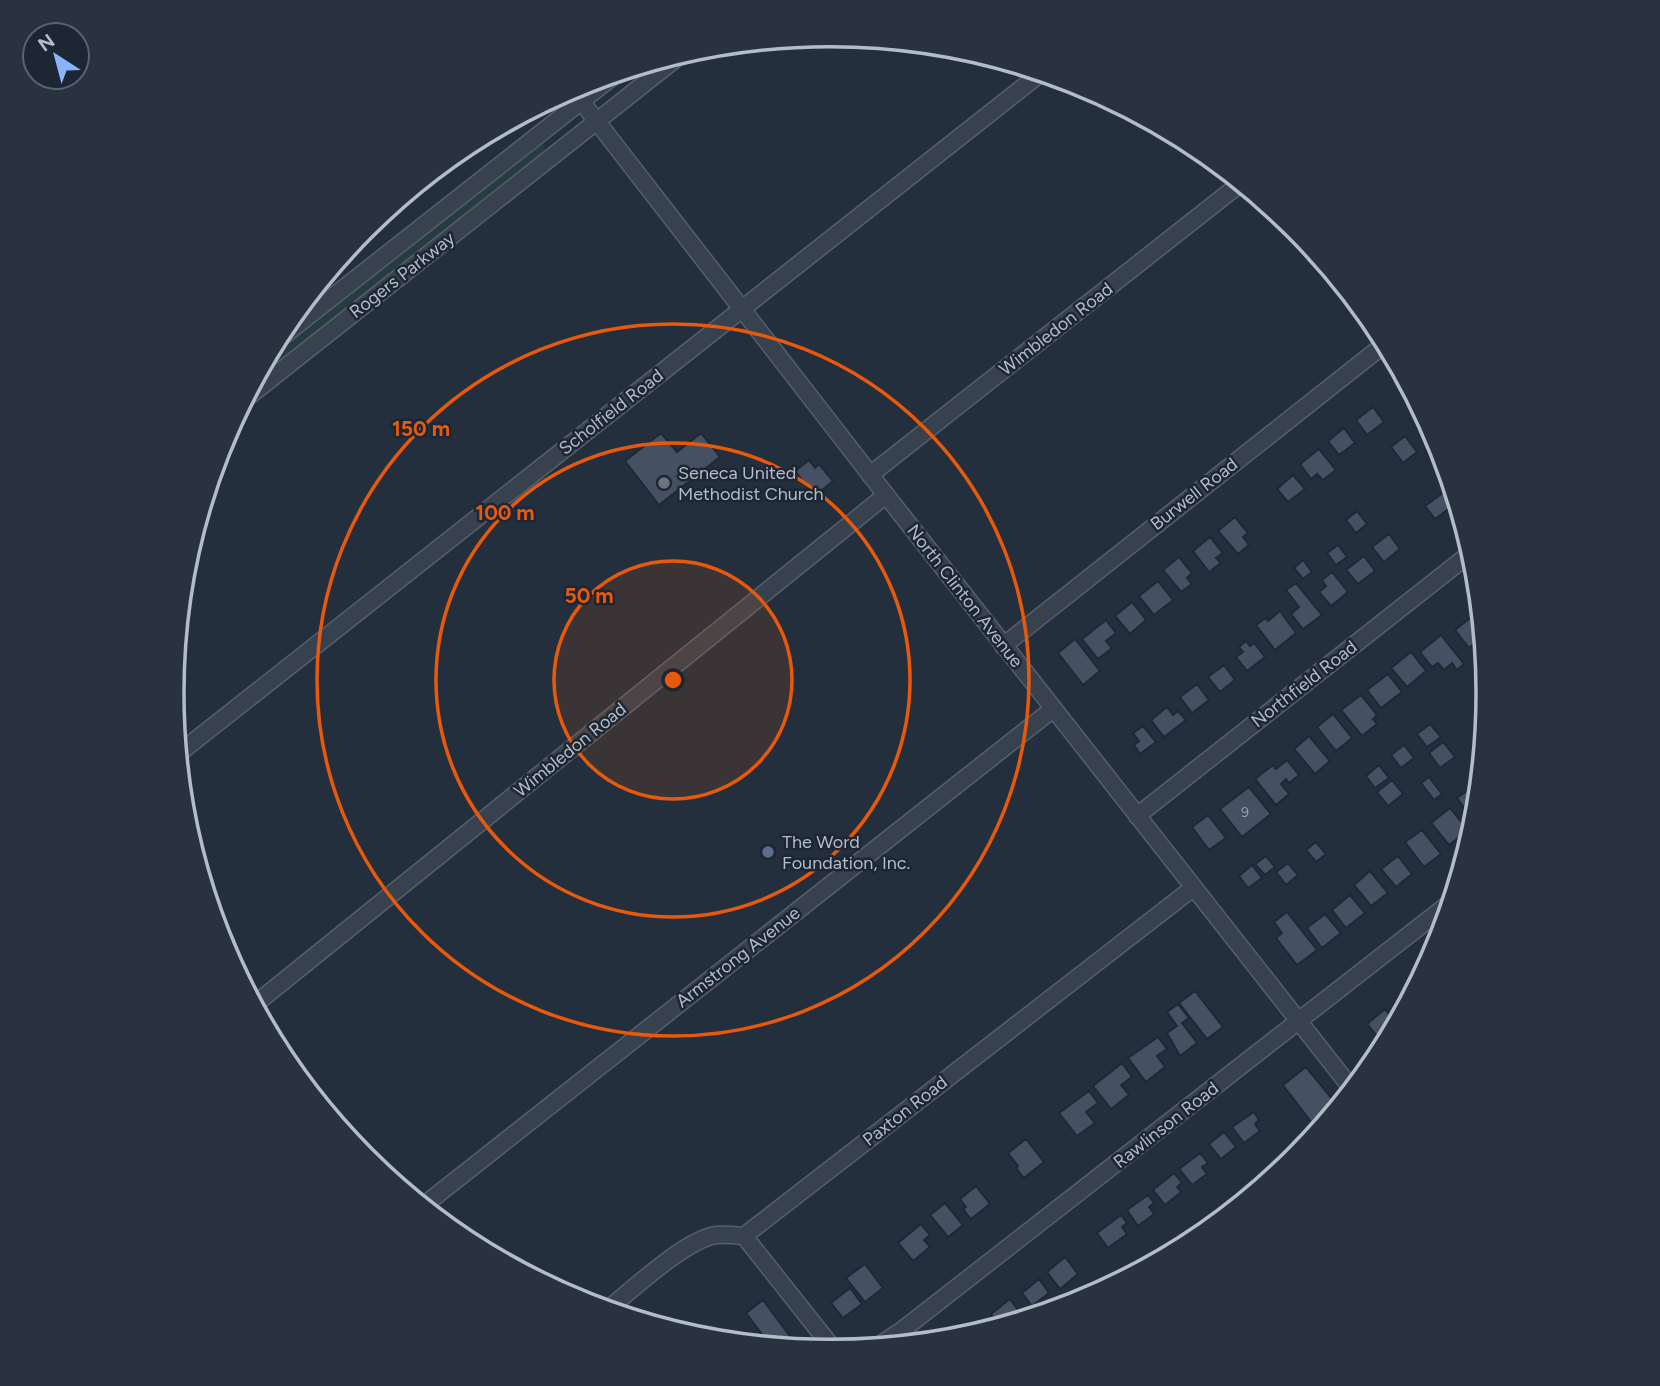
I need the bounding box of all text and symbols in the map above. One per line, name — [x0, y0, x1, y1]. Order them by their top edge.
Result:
north arrow — [21, 21, 91, 91]
text: N — [34, 29, 59, 56]
street label: Rogers Parkway — [345, 227, 459, 323]
street label: Wimbledon Road — [995, 278, 1117, 380]
street label: Scholfield Road — [554, 364, 668, 460]
text: 150 m — [392, 416, 450, 441]
street label: Burwell Road — [1146, 453, 1242, 535]
place label: Seneca United Methodist Church — [678, 462, 824, 505]
marker: Seneca United Methodist Church — [656, 475, 672, 491]
text: 100 m — [475, 500, 535, 525]
street label: North Clinton Avenue — [902, 520, 1028, 672]
text: 50 m — [564, 583, 614, 608]
street label: Northfield Road — [1247, 636, 1361, 732]
centre of rings — [661, 668, 685, 692]
street label: Wimbledon Road — [509, 698, 631, 802]
house number: 9 — [1241, 804, 1249, 821]
place label: The Word Foundation, Inc. — [782, 831, 910, 874]
marker: The Word Foundation, Inc. — [760, 844, 776, 860]
street label: Armstrong Avenue — [672, 902, 804, 1012]
street label: Paxton Road — [858, 1071, 952, 1151]
street label: Rawlinson Road — [1109, 1077, 1223, 1173]

